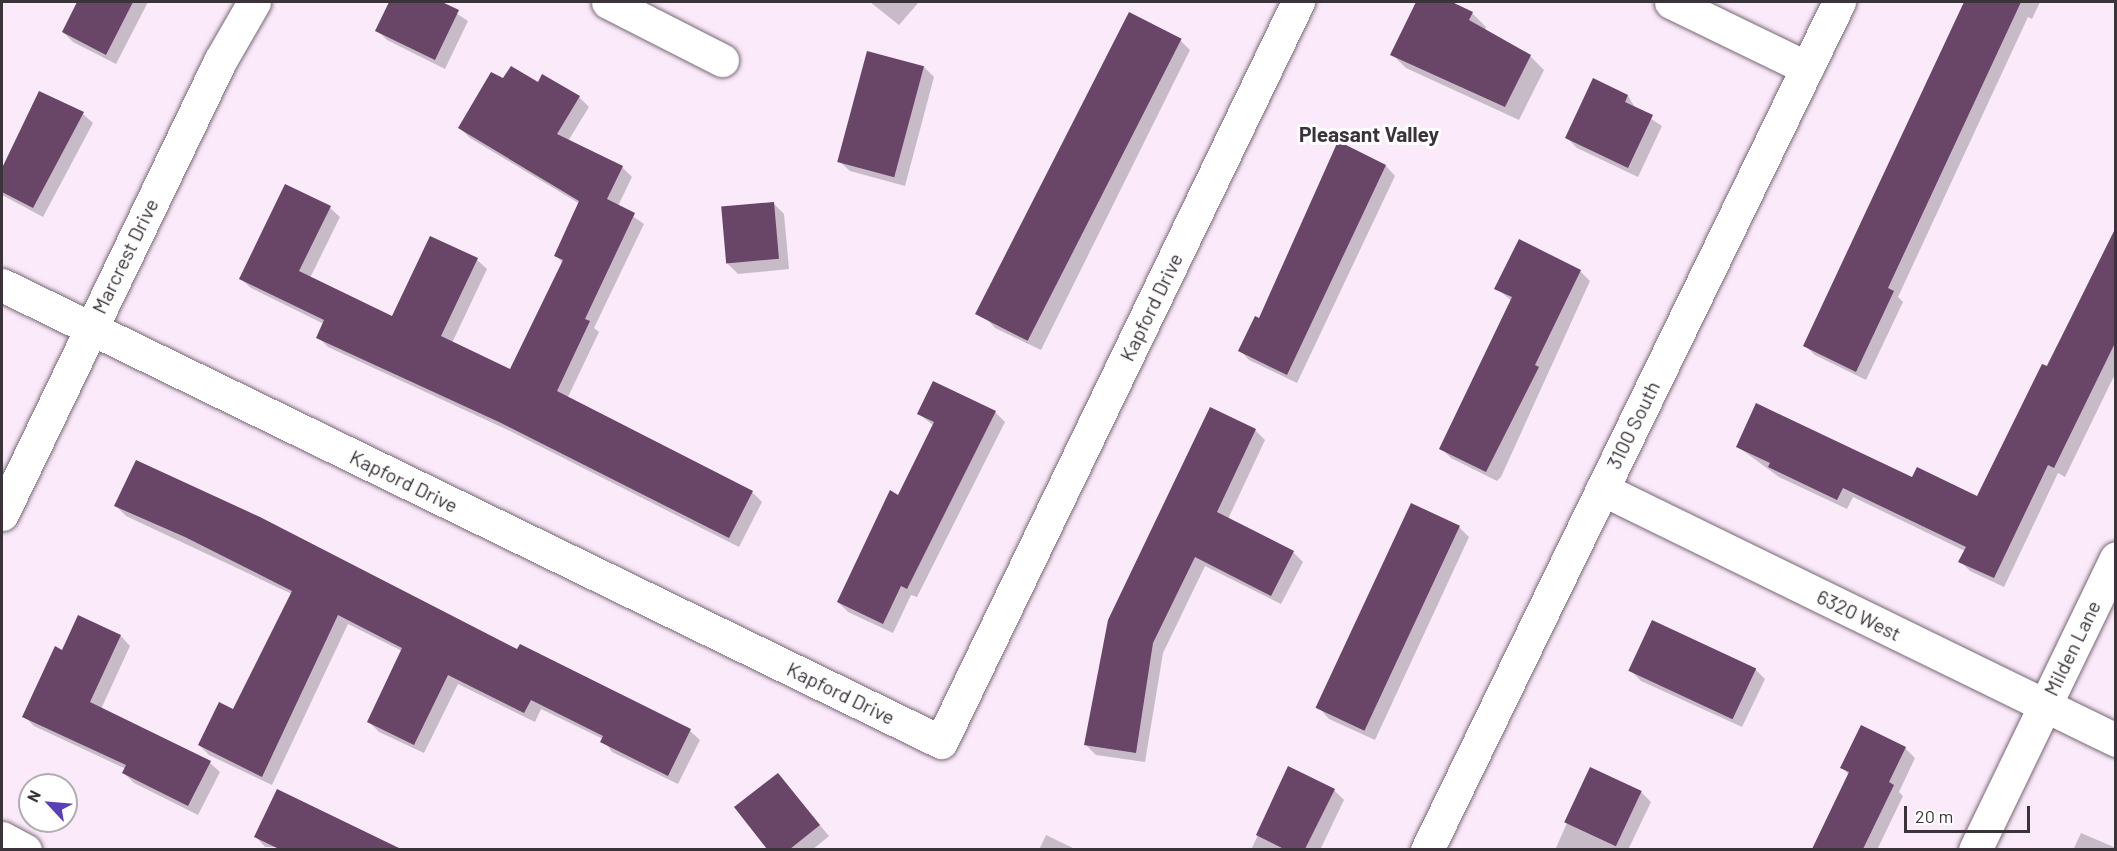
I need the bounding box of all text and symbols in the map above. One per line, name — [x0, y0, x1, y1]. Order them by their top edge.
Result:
district label: Pleasant Valley — [1299, 121, 1439, 147]
street label: Marcrest Drive — [87, 194, 163, 318]
street label: Kapford Drive — [1115, 249, 1187, 365]
street label: 3100 South — [1601, 377, 1665, 473]
street label: Kapford Drive — [346, 445, 462, 517]
street label: 6320 West — [1813, 584, 1905, 646]
street label: Milden Lane — [2039, 596, 2105, 700]
street label: Kapford Drive — [783, 657, 899, 729]
north arrow — [18, 773, 78, 833]
text: N — [22, 787, 44, 805]
scale bar — [1907, 794, 2033, 832]
text: 20 m — [1915, 805, 1953, 827]

